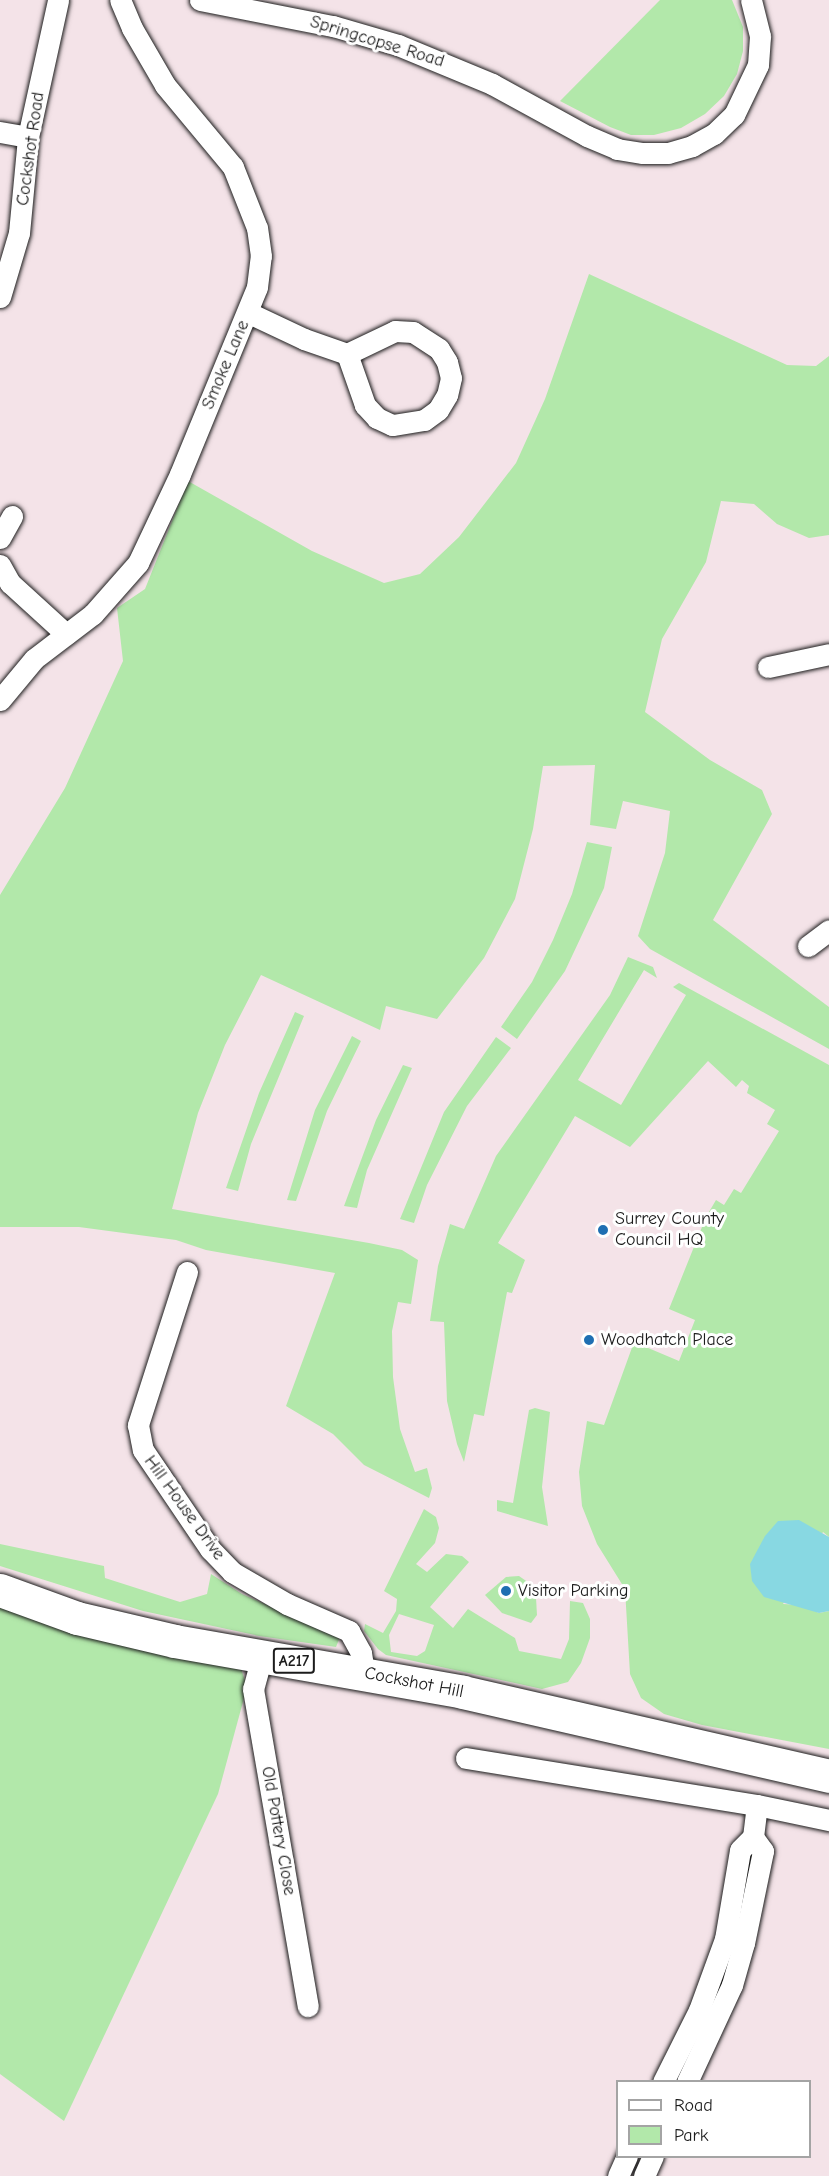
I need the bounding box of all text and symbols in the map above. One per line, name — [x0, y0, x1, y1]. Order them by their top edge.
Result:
street label: Springcopse Road — [307, 11, 447, 73]
street label: Cockshot Road — [12, 91, 50, 207]
street label: Smoke Lane — [198, 317, 254, 413]
place label: Surrey County Council HQ — [615, 1209, 724, 1252]
marker: Surrey County Council HQ — [596, 1223, 610, 1237]
place label: Woodhatch Place — [601, 1329, 733, 1351]
marker: Woodhatch Place — [582, 1333, 596, 1347]
street label: Hill House Drive — [139, 1452, 229, 1564]
place label: Visitor Parking — [518, 1580, 629, 1602]
marker: Visitor Parking — [499, 1584, 513, 1598]
road number: A217 — [272, 1648, 316, 1674]
street label: Cockshot Hill — [363, 1663, 465, 1703]
street label: Old Pottery Close — [256, 1765, 300, 1897]
legend — [616, 2080, 811, 2158]
text: Road — [674, 2095, 713, 2116]
text: Park — [674, 2125, 708, 2146]

